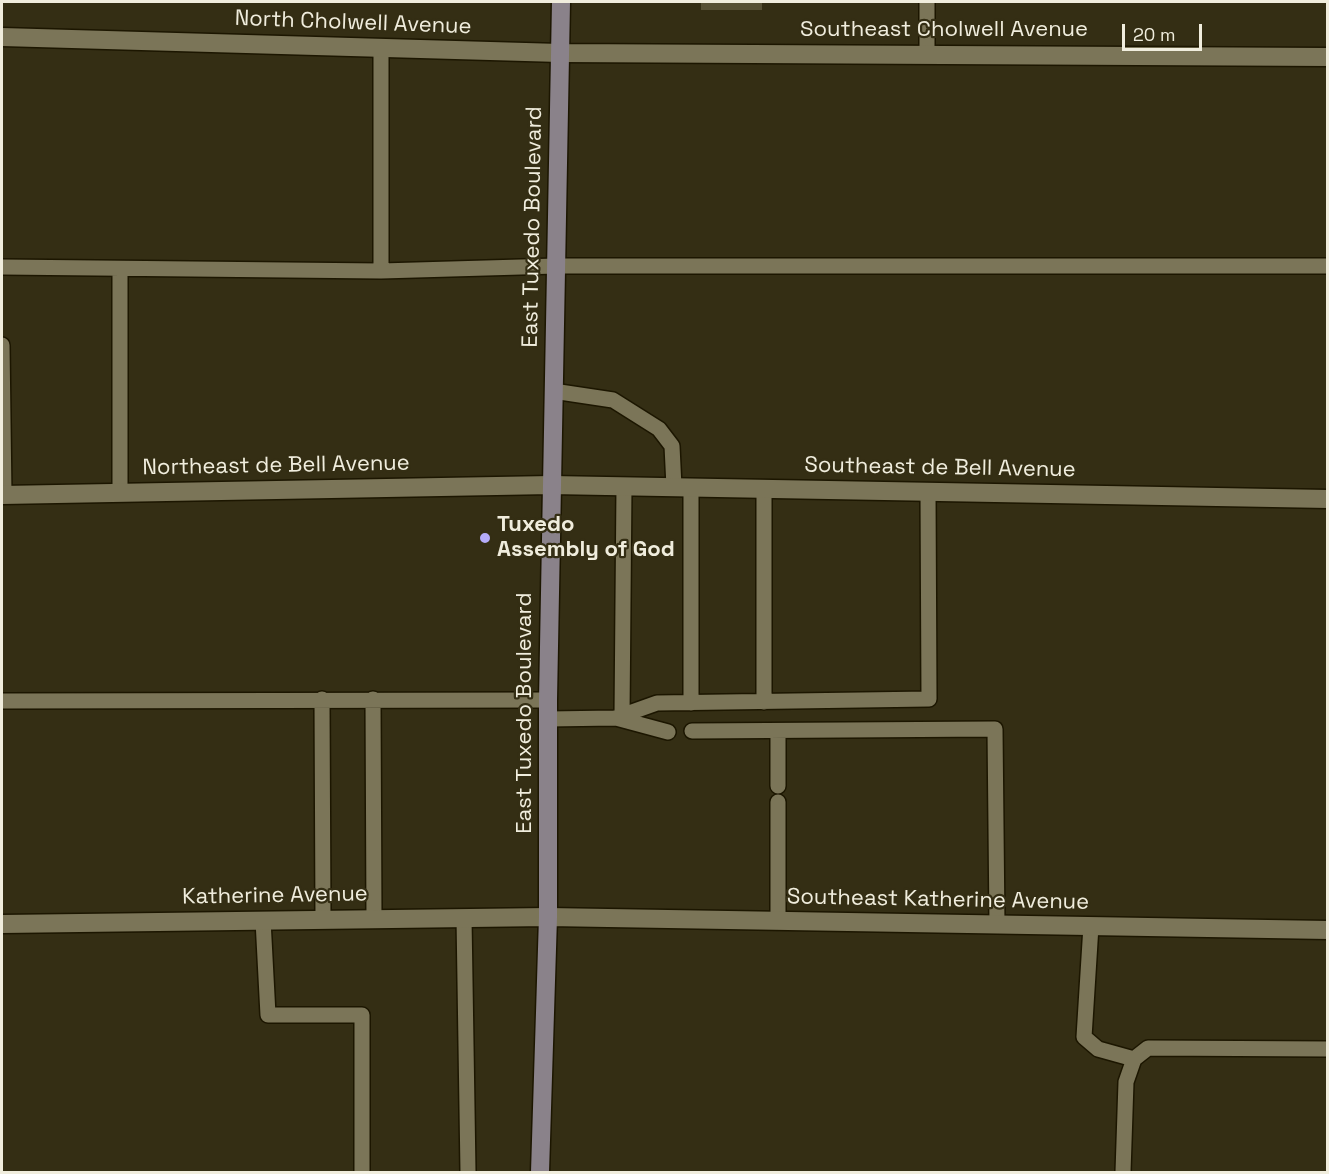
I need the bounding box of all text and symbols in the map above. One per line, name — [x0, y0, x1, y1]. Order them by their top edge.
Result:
street label: North Cholwell Avenue — [234, 6, 472, 40]
scale bar — [1125, 12, 1204, 50]
street label: Southeast Cholwell Avenue — [800, 17, 1088, 43]
text: 20 m — [1133, 23, 1176, 46]
street label: East Tuxedo Boulevard — [518, 106, 548, 348]
street label: Northeast de Bell Avenue — [142, 450, 410, 482]
street label: Southeast de Bell Avenue — [804, 452, 1076, 484]
place label: Tuxedo Assembly of God — [497, 512, 675, 564]
marker: Tuxedo Assembly of God — [478, 531, 492, 545]
street label: East Tuxedo Boulevard — [512, 592, 538, 834]
street label: Katherine Avenue — [182, 881, 368, 911]
street label: Southeast Katherine Avenue — [787, 884, 1089, 916]

